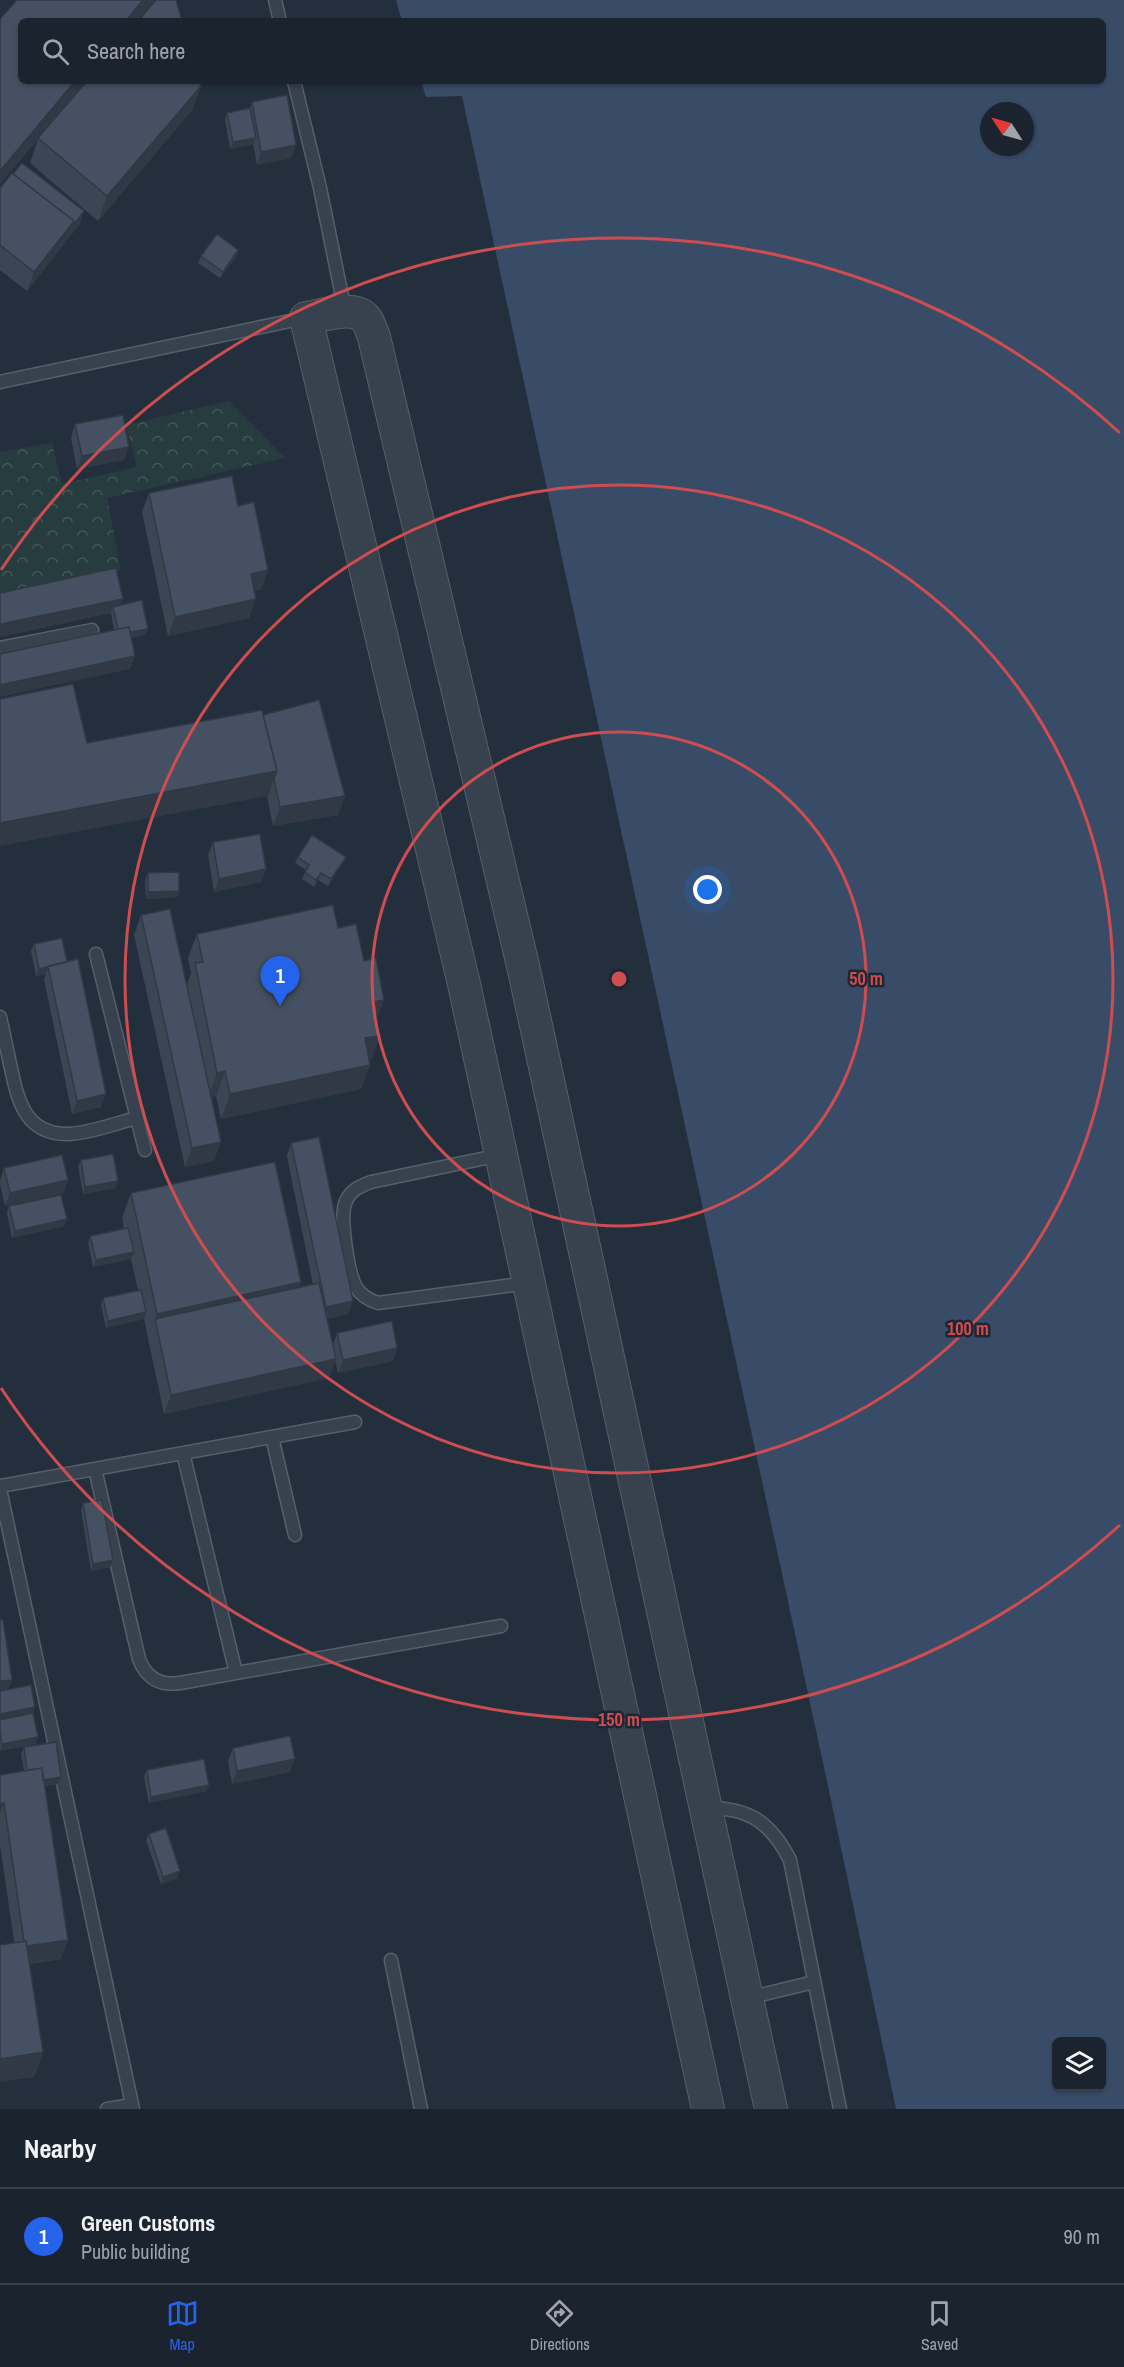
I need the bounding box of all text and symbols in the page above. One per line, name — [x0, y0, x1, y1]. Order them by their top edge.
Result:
search box — [18, 18, 1106, 84]
icon: search — [39, 35, 72, 68]
text: Search here — [87, 36, 185, 66]
north arrow — [980, 102, 1034, 156]
your location — [693, 875, 722, 904]
pin: 1 — [260, 956, 300, 1006]
text: 50 m — [849, 966, 883, 991]
centre of rings — [609, 969, 629, 989]
text: 100 m — [947, 1316, 989, 1341]
text: 150 m — [598, 1707, 640, 1732]
map controls — [1052, 2037, 1106, 2091]
button: layers — [1052, 2037, 1106, 2091]
text: Nearby — [24, 2131, 96, 2166]
text: Green Customs — [81, 2208, 215, 2238]
text: 1 — [39, 2223, 48, 2250]
text: 90 m — [1064, 2223, 1100, 2250]
text: Public building — [81, 2238, 190, 2265]
tab: Map — [166, 2297, 199, 2355]
tab: Directions — [530, 2297, 590, 2355]
tab: Saved — [921, 2297, 958, 2355]

